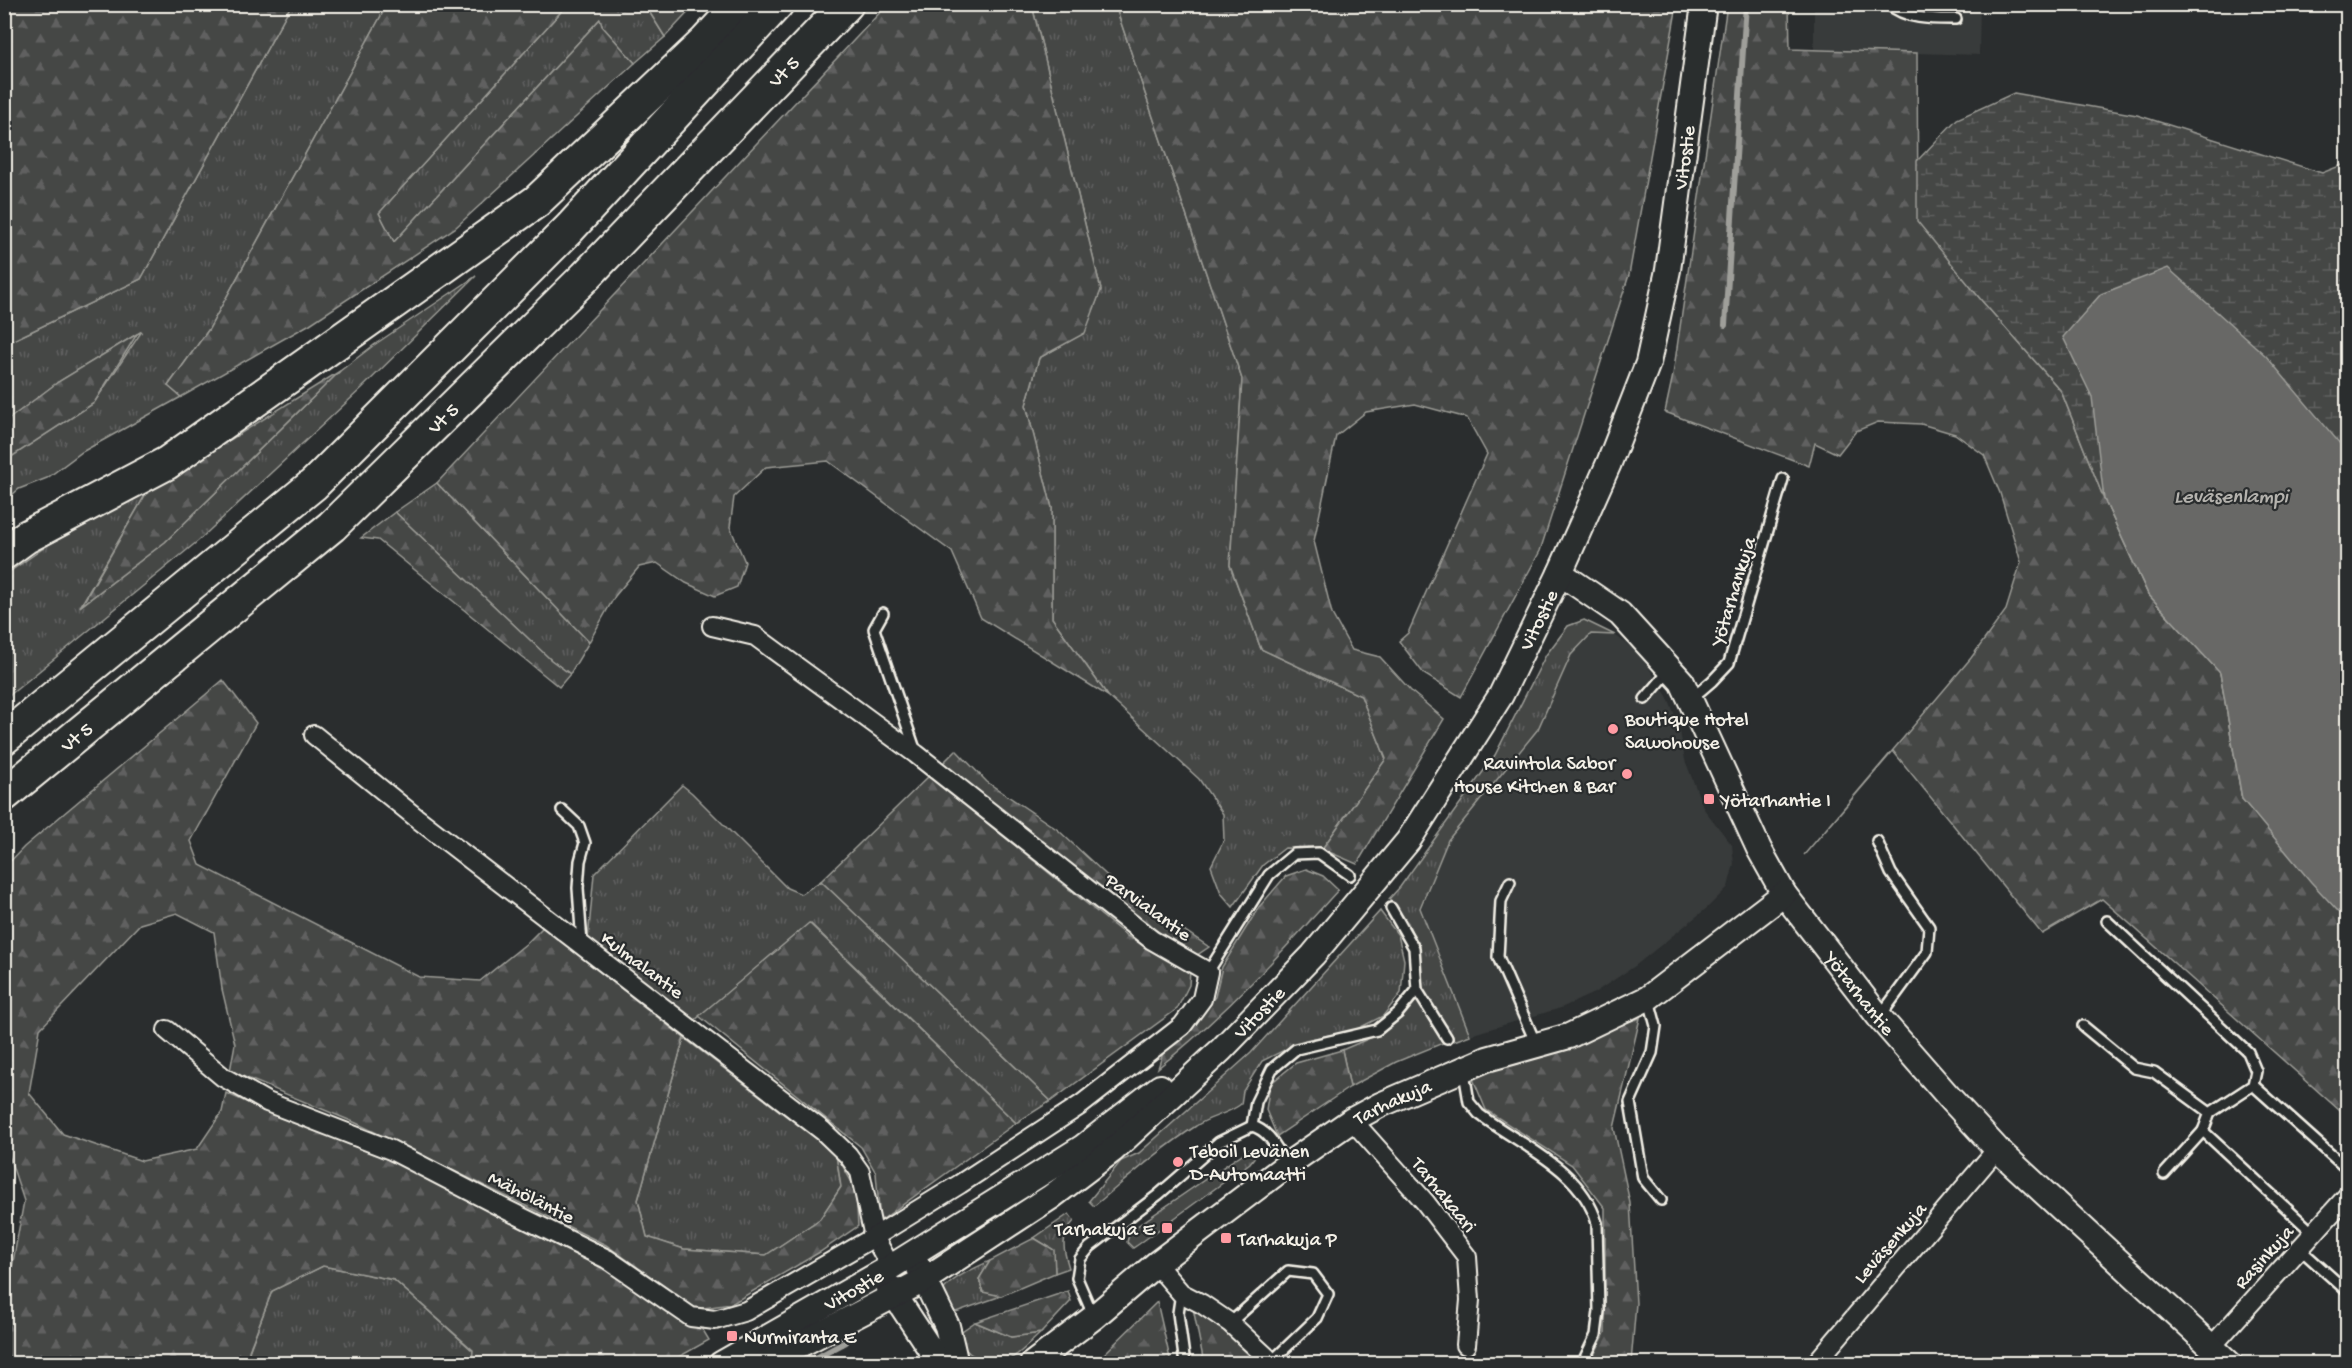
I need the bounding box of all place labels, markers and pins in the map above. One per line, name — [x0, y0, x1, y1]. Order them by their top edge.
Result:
place label: Boutique Hotel Sawohouse — [1624, 710, 1749, 756]
marker: Boutique Hotel Sawohouse — [1606, 722, 1620, 736]
place label: Ravintola Sabor House Kitchen & Bar — [1453, 754, 1617, 800]
marker: Ravintola Sabor House Kitchen & Bar — [1620, 767, 1634, 781]
place label: Yötarhantie I — [1719, 791, 1831, 814]
marker: Yötarhantie I — [1702, 792, 1716, 806]
place label: Teboil Levänen D-Automaatti — [1188, 1142, 1310, 1188]
marker: Teboil Levänen D-Automaatti — [1171, 1155, 1185, 1169]
place label: Tarhakuja E — [1054, 1220, 1157, 1243]
marker: Tarhakuja E — [1160, 1221, 1174, 1235]
place label: Tarhakuja P — [1237, 1230, 1338, 1253]
marker: Tarhakuja P — [1219, 1231, 1233, 1245]
place label: Nurmiranta E — [744, 1328, 858, 1351]
marker: Nurmiranta E — [725, 1329, 739, 1343]

